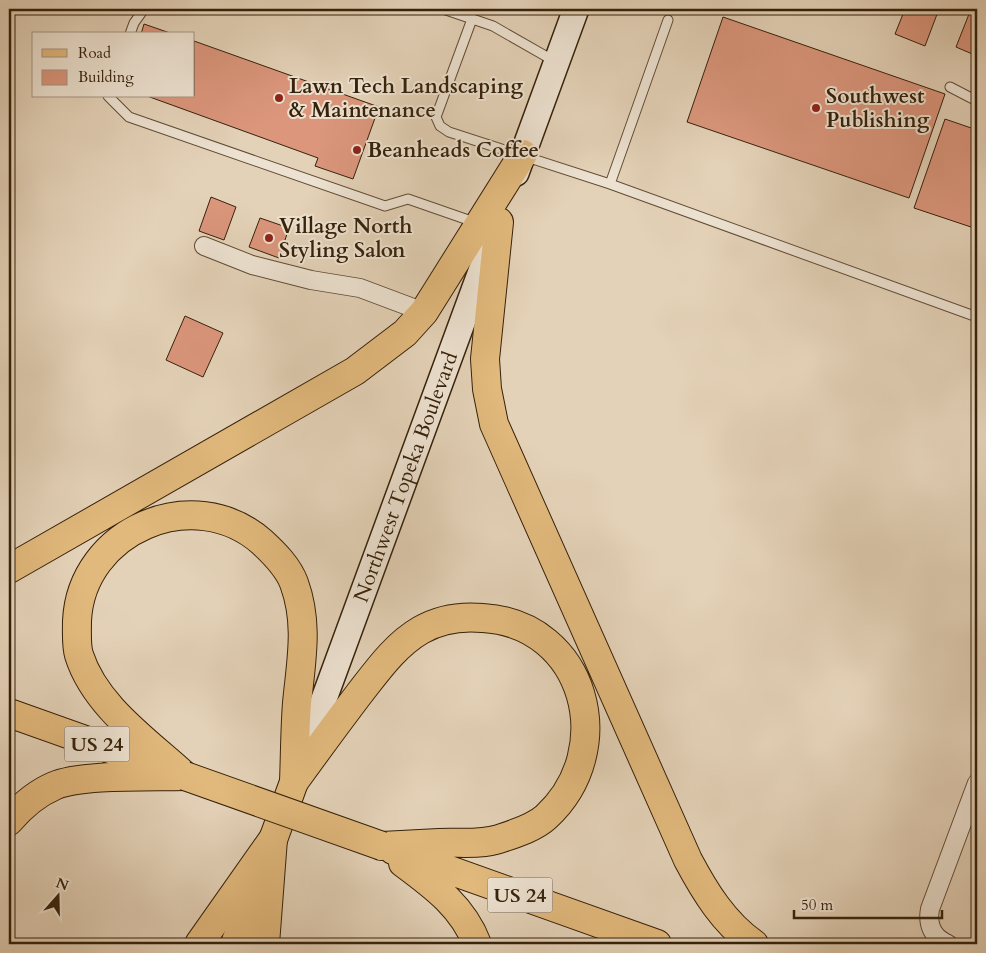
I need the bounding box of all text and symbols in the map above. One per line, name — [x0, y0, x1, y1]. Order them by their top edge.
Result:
legend — [32, 32, 195, 98]
text: Road — [78, 43, 111, 63]
text: Building — [78, 67, 134, 87]
place label: Lawn Tech Landscaping & Maintenance — [289, 72, 523, 125]
place label: Southwest Publishing — [826, 82, 930, 135]
marker: Lawn Tech Landscaping & Maintenance — [273, 92, 285, 104]
marker: Southwest Publishing — [810, 102, 822, 114]
place label: Beanheads Coffee — [367, 136, 539, 165]
marker: Beanheads Coffee — [351, 144, 363, 156]
place label: Village North Styling Salon — [279, 212, 412, 265]
marker: Village North Styling Salon — [263, 232, 275, 244]
street label: Northwest Topeka Boulevard — [346, 348, 465, 606]
road number: US 24 — [64, 726, 130, 762]
north arrow — [32, 870, 82, 920]
text: N — [53, 873, 71, 895]
road number: US 24 — [488, 878, 552, 912]
scale bar — [794, 888, 941, 920]
text: 50 m — [801, 895, 833, 915]

